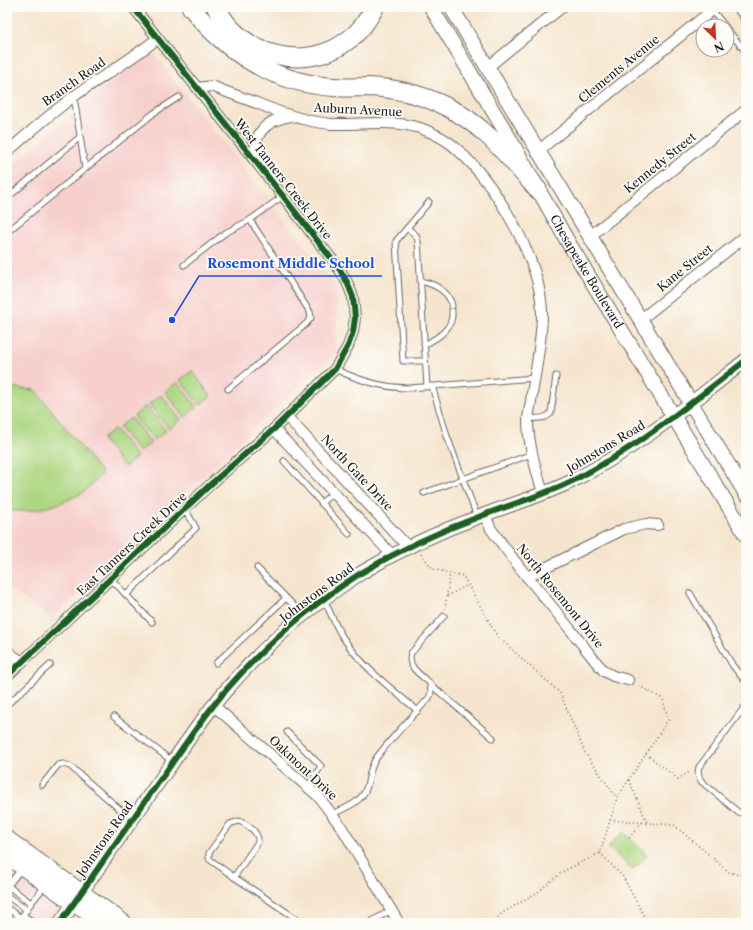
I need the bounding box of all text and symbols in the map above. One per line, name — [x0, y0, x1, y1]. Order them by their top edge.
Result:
north arrow — [695, 18, 735, 58]
street label: Clements Avenue — [575, 31, 662, 106]
text: N — [711, 39, 726, 56]
street label: Branch Road — [39, 54, 109, 109]
street label: Auburn Avenue — [312, 100, 403, 119]
street label: West Tanners Creek Drive — [231, 115, 335, 242]
street label: Kennedy Street — [621, 129, 699, 196]
street label: Chesapeake Boulevard — [547, 212, 627, 332]
street label: Kane Street — [654, 240, 716, 295]
callout: Rosemont Middle School — [199, 251, 382, 276]
text: Rosemont Middle School — [207, 255, 375, 271]
street label: Johnstons Road — [562, 417, 648, 477]
street label: North Gate Drive — [318, 432, 397, 514]
street label: East Tanners Creek Drive — [74, 489, 190, 599]
street label: North Rosemont Drive — [514, 541, 607, 651]
street label: Johnstons Road — [275, 559, 357, 627]
street label: Oakmont Drive — [266, 732, 341, 803]
street label: Johnstons Road — [72, 797, 137, 881]

